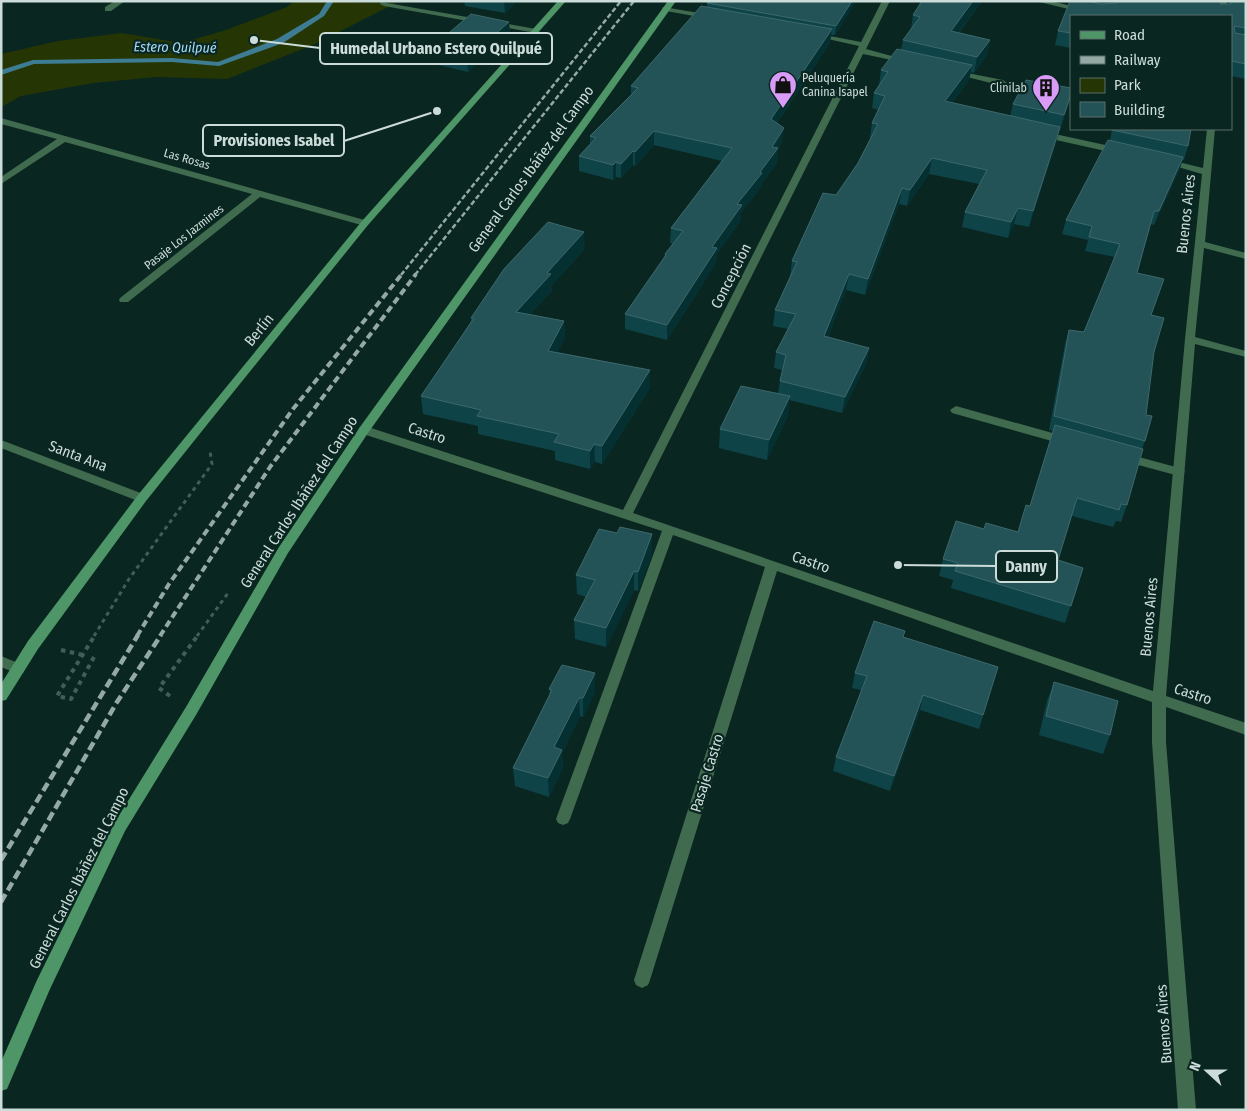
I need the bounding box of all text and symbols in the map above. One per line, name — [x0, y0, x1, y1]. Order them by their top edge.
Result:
legend — [1070, 15, 1232, 130]
text: Road — [1114, 26, 1145, 44]
callout: Humedal Urbano Estero Quilpué — [320, 33, 552, 64]
water label: Estero Quilpué — [133, 38, 217, 57]
text: Humedal Urbano Estero Quilpué — [330, 39, 542, 58]
text: Railway — [1114, 51, 1161, 69]
shop icon: Peluquería Canina Isapel — [768, 70, 798, 109]
place label: Peluquería Canina Isapel — [802, 71, 868, 99]
building icon: Clinilab — [1031, 73, 1061, 112]
text: Park — [1114, 76, 1141, 94]
place label: Clinilab — [990, 81, 1027, 95]
street label: General Carlos Ibáñez del Campo — [465, 82, 598, 256]
text: Building — [1114, 101, 1165, 119]
callout: Provisiones Isabel — [203, 125, 344, 156]
text: Provisiones Isabel — [214, 131, 335, 150]
street label: Las Rosas — [162, 146, 212, 172]
street label: Buenos Aires — [1173, 174, 1199, 254]
street label: Pasaje Los Jazmines — [142, 202, 226, 272]
street label: Concepción — [707, 240, 755, 312]
street label: Berlín — [241, 310, 277, 350]
street label: General Carlos Ibáñez del Campo — [237, 413, 361, 591]
street label: Castro — [406, 418, 448, 448]
street label: Santa Ana — [46, 437, 110, 475]
street label: Castro — [790, 547, 832, 577]
callout: Danny — [996, 551, 1057, 582]
text: Danny — [1005, 557, 1047, 576]
street label: Buenos Aires — [1137, 577, 1161, 657]
street label: Castro — [1172, 679, 1214, 709]
street label: Pasaje Castro — [687, 731, 728, 814]
street label: General Carlos Ibáñez del Campo — [25, 784, 133, 972]
street label: Buenos Aires — [1152, 984, 1176, 1064]
north arrow — [1182, 1046, 1232, 1096]
text: N — [1186, 1060, 1205, 1073]

